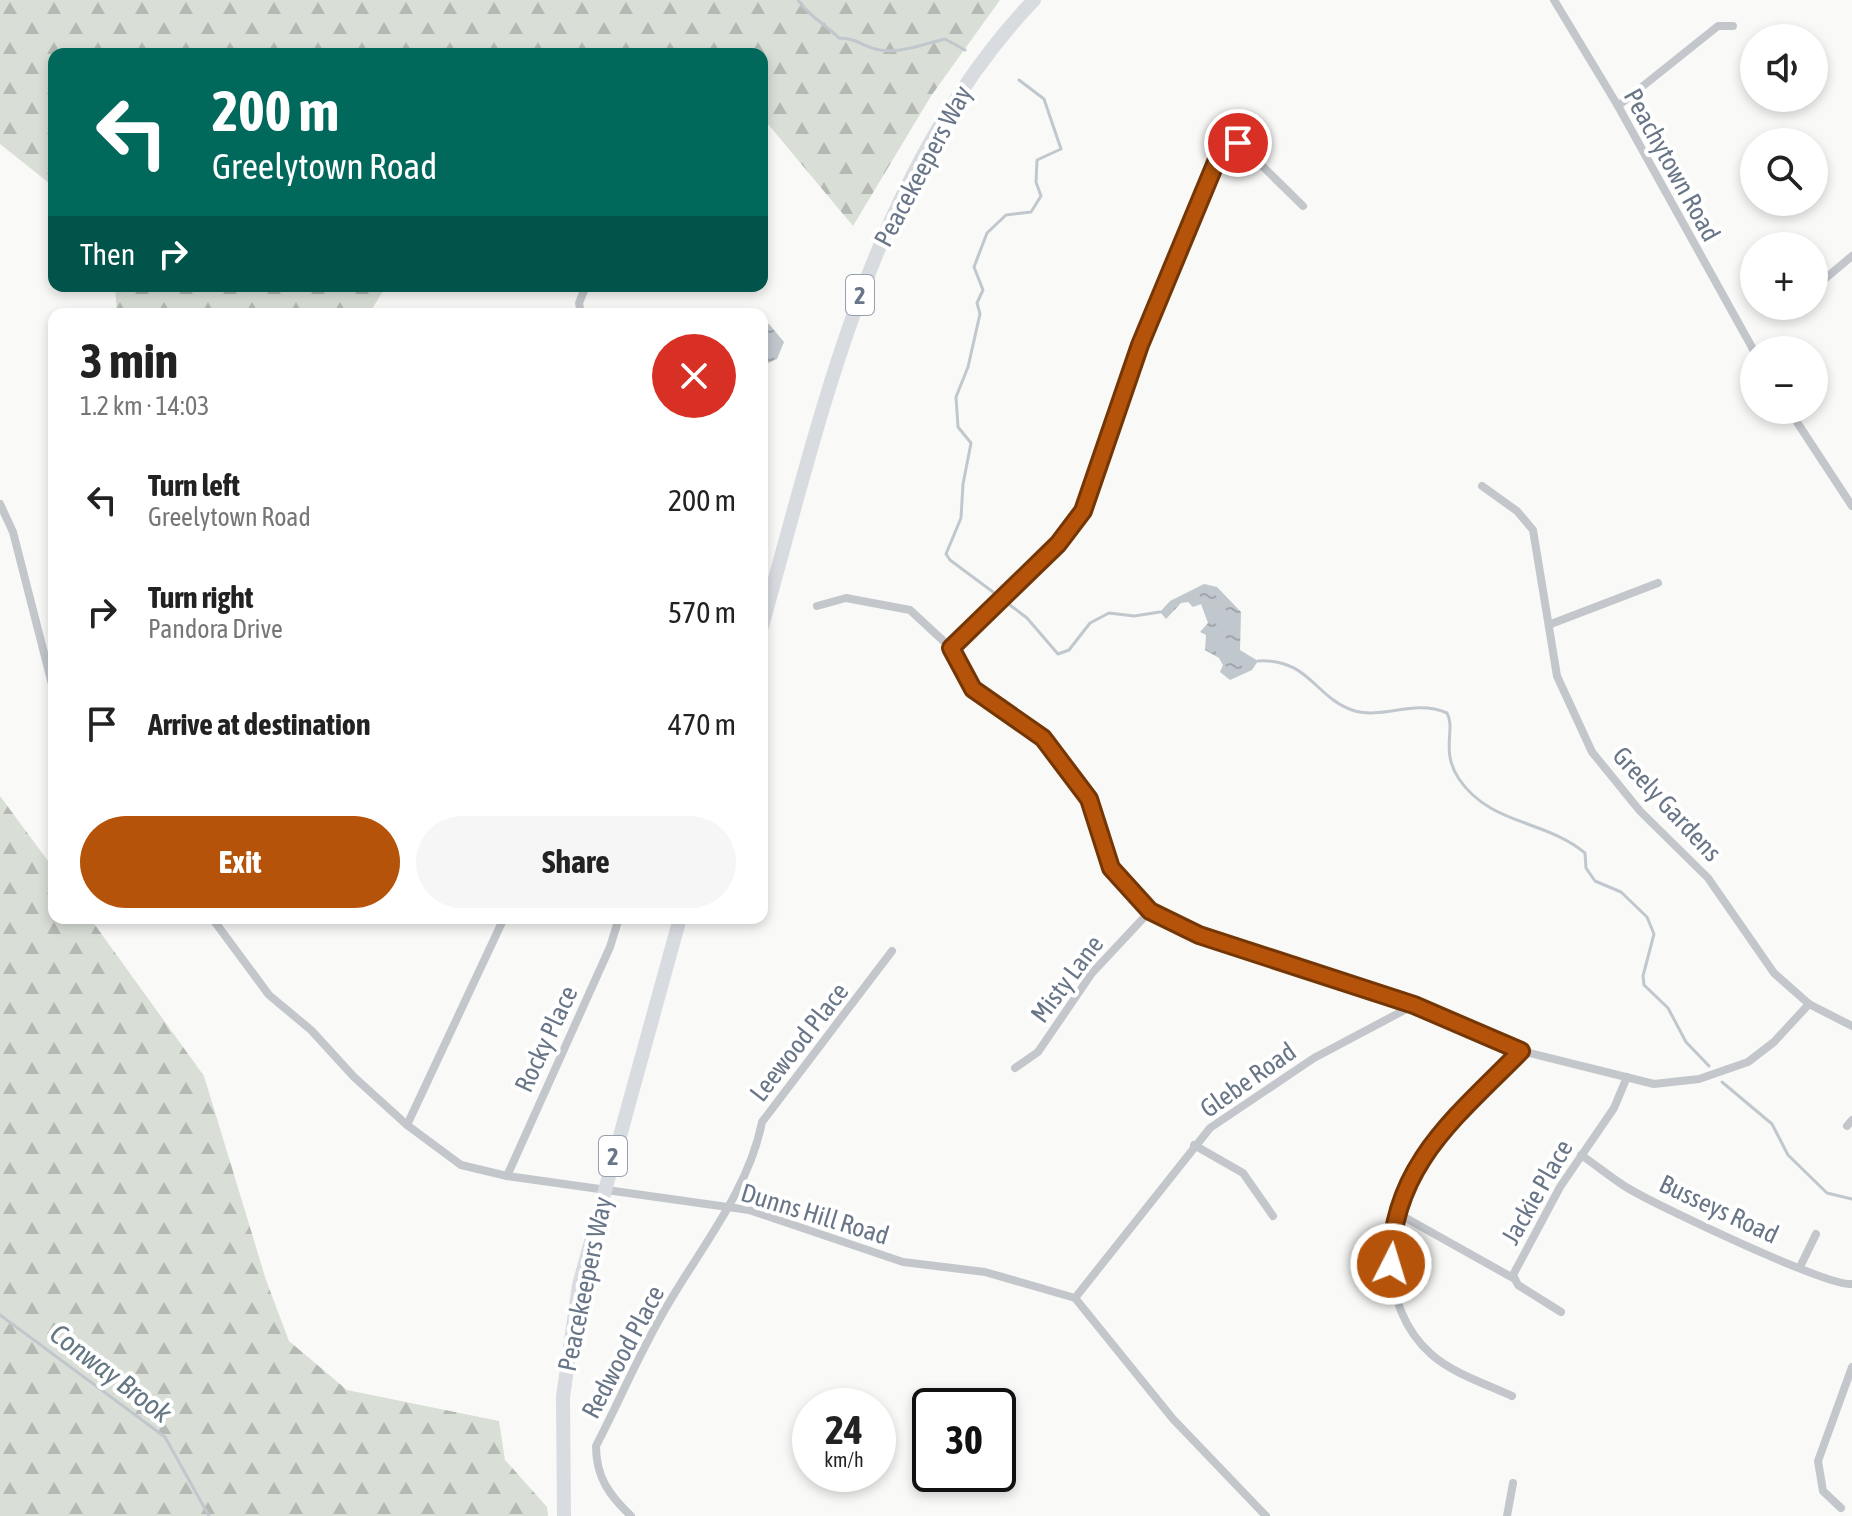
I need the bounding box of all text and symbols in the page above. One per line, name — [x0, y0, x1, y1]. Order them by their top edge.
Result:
map controls — [1740, 24, 1828, 424]
button: sound — [1740, 24, 1828, 112]
text: 200 m — [212, 79, 339, 143]
icon: left — [80, 80, 184, 184]
street label: Peacekeepers Way — [868, 80, 978, 251]
street label: Peachytown Road — [1618, 83, 1726, 247]
pin — [1204, 109, 1272, 177]
icon: arrive — [1216, 121, 1260, 165]
button: search — [1740, 128, 1828, 216]
text: Greelytown Road — [212, 145, 437, 187]
icon: right — [151, 232, 195, 276]
button: + — [1740, 232, 1828, 320]
text: Then — [80, 237, 135, 271]
road number: 2 — [846, 275, 874, 315]
text: 3 min — [80, 333, 178, 388]
button: close — [652, 334, 736, 418]
button: − — [1740, 336, 1828, 424]
text: 1.2 km · 14:03 — [80, 391, 210, 421]
text: Turn left — [148, 468, 240, 502]
icon: left — [80, 478, 124, 522]
text: 200 m — [668, 483, 736, 517]
text: Greelytown Road — [148, 502, 311, 532]
text: Turn right — [148, 580, 254, 614]
icon: right — [80, 590, 124, 634]
text: 570 m — [668, 595, 736, 629]
text: Pandora Drive — [148, 614, 283, 644]
icon: arrive — [80, 702, 124, 746]
text: Arrive at destination — [148, 707, 370, 741]
text: 470 m — [668, 707, 736, 741]
street label: Greely Gardens — [1606, 741, 1728, 867]
button: Exit — [80, 816, 400, 908]
button: Share — [416, 816, 736, 908]
street label: Misty Lane — [1025, 930, 1109, 1028]
street label: Leewood Place — [743, 977, 855, 1107]
street label: Rocky Place — [508, 981, 584, 1097]
street label: Glebe Road — [1195, 1036, 1301, 1124]
street label: Jackie Place — [1495, 1135, 1579, 1249]
road number: 2 — [599, 1136, 627, 1176]
street label: Busseys Road — [1655, 1168, 1783, 1250]
street label: Dunns Hill Road — [737, 1177, 893, 1251]
street label: Peacekeepers Way — [552, 1194, 618, 1374]
position arrow — [1349, 1222, 1433, 1306]
street label: Redwood Place — [576, 1281, 670, 1423]
water label: Conway Brook — [44, 1317, 178, 1429]
speed limit sign: 30 — [912, 1388, 1016, 1492]
text: 24 — [825, 1407, 863, 1452]
text: km/h — [824, 1448, 864, 1471]

